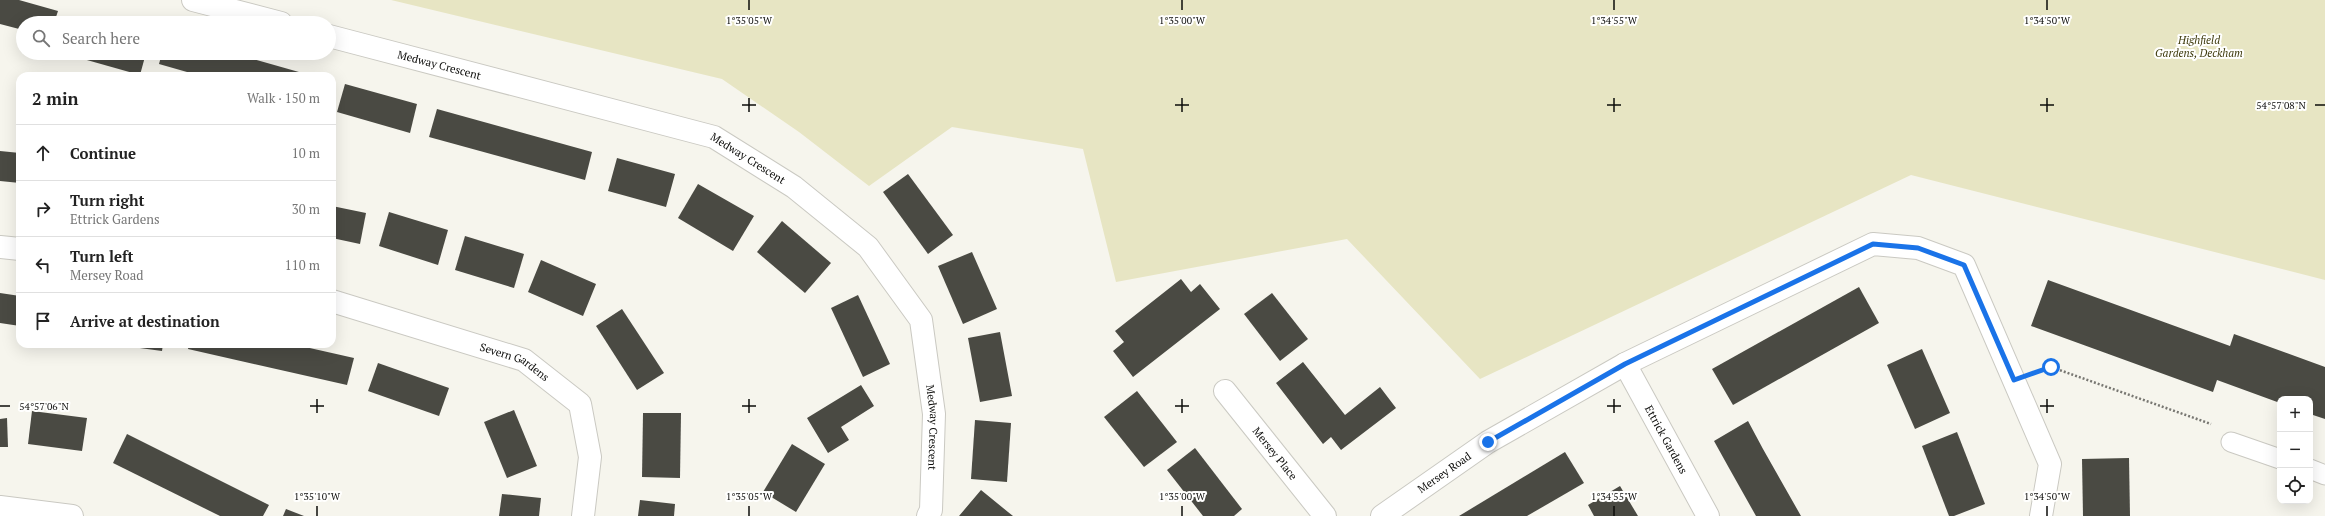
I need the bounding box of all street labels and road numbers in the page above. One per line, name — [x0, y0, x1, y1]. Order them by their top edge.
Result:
street label: Medway Crescent — [396, 47, 483, 83]
street label: Medway Crescent — [708, 130, 788, 187]
street label: Severn Gardens — [478, 340, 552, 384]
street label: Medway Crescent — [923, 384, 941, 470]
street label: Ettrick Gardens — [1642, 403, 1691, 476]
street label: Mersey Place — [1250, 424, 1301, 483]
street label: Mersey Road — [1415, 449, 1474, 496]

